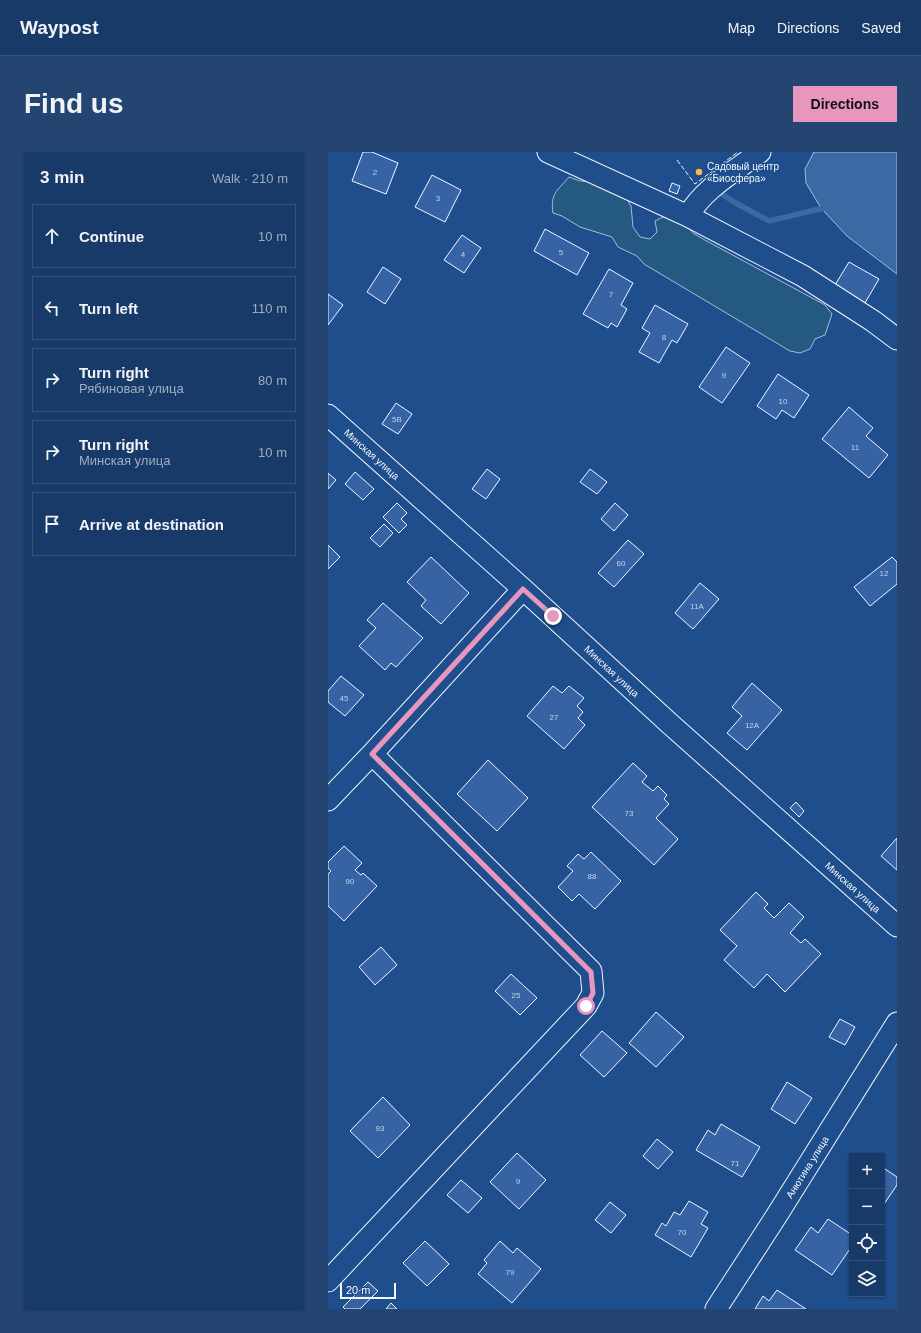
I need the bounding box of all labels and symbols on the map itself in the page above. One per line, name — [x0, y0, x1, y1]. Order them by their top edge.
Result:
place label: Садовый центр «Биосфера» — [707, 161, 779, 184]
marker: Садовый центр «Биосфера» — [694, 167, 704, 177]
house number: 2 — [373, 168, 378, 177]
house number: 3 — [436, 194, 441, 203]
house number: 5 — [559, 248, 564, 257]
house number: 4 — [461, 250, 466, 259]
house number: 7 — [609, 290, 614, 299]
house number: 8 — [662, 333, 667, 342]
house number: 9 — [722, 371, 727, 380]
house number: 10 — [779, 397, 788, 406]
house number: 5В — [392, 415, 402, 424]
street label: Минская улица — [342, 427, 402, 482]
house number: 11 — [851, 443, 860, 452]
house number: 60 — [617, 559, 626, 568]
house number: 12 — [880, 569, 889, 578]
house number: 11А — [690, 602, 704, 611]
route end — [544, 607, 562, 625]
street label: Минская улица — [582, 643, 641, 700]
house number: 45 — [340, 694, 349, 703]
house number: 27 — [550, 713, 559, 722]
house number: 12А — [745, 721, 760, 730]
house number: 73 — [625, 809, 634, 818]
street label: Минская улица — [823, 860, 883, 915]
house number: 88 — [588, 872, 597, 881]
house number: 90 — [346, 877, 355, 886]
house number: 25 — [512, 991, 521, 1000]
route start — [577, 997, 595, 1015]
house number: 93 — [376, 1124, 385, 1133]
street label: Анютина улица — [784, 1134, 831, 1200]
house number: 71 — [731, 1159, 740, 1168]
house number: 9 — [516, 1177, 521, 1186]
house number: 70 — [678, 1228, 687, 1237]
house number: 79 — [506, 1268, 515, 1277]
scale bar — [340, 1281, 396, 1300]

